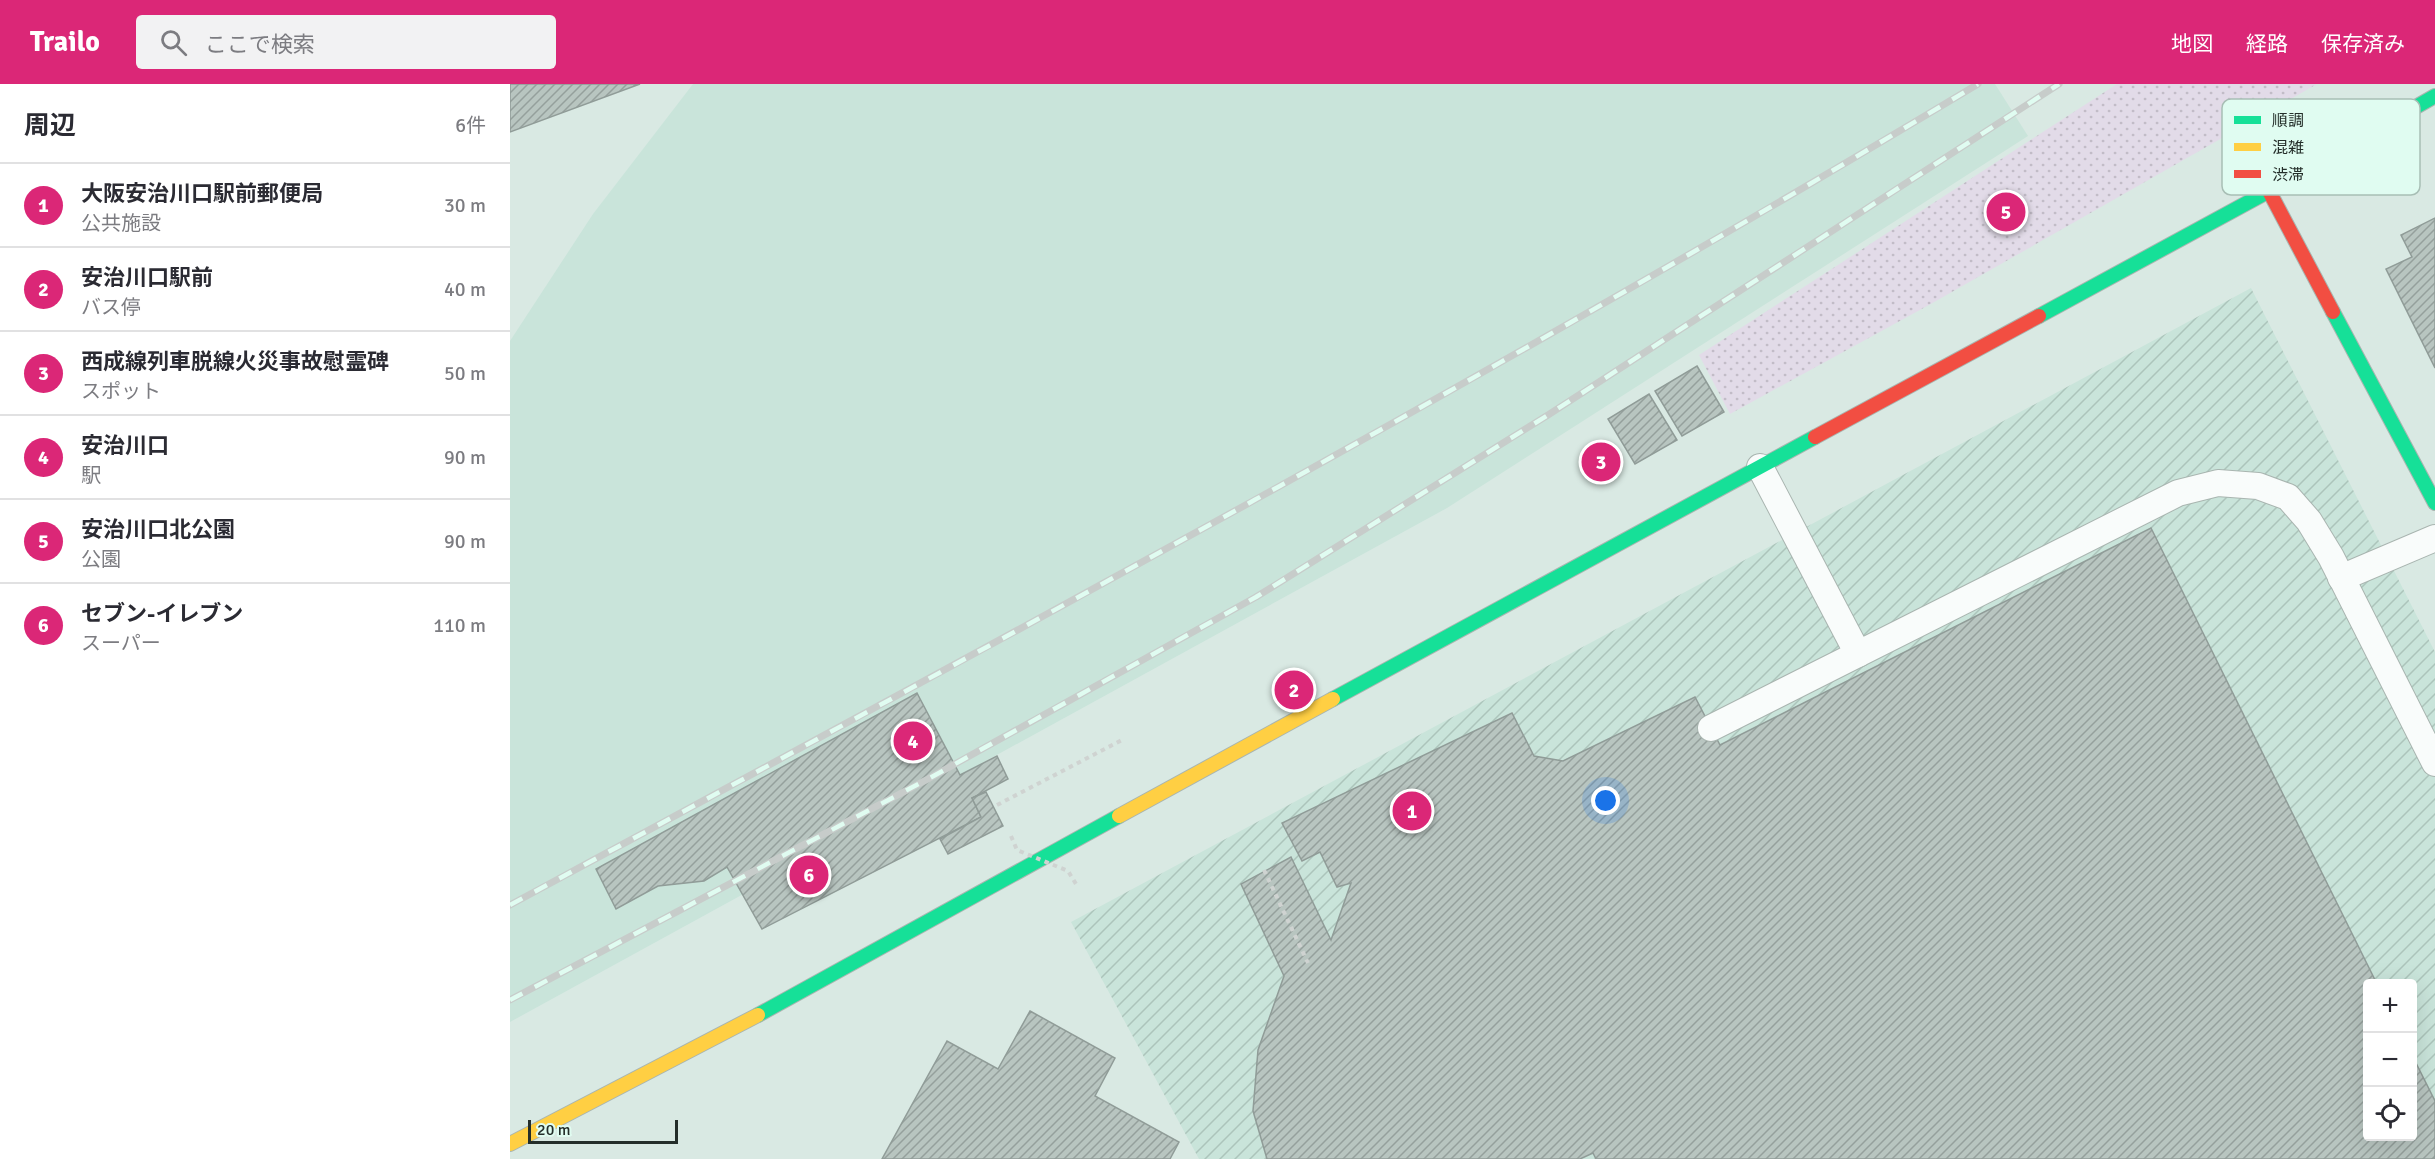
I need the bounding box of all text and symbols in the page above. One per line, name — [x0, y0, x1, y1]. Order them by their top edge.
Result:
search box — [136, 15, 556, 69]
text: Trailo — [30, 25, 100, 59]
icon: search — [157, 26, 190, 59]
text: ここで検索 — [205, 31, 315, 58]
text: 地図 — [2171, 31, 2213, 57]
text: 経路 — [2246, 31, 2288, 57]
text: 保存済み — [2321, 31, 2405, 57]
legend — [2222, 99, 2420, 195]
text: 周辺 — [24, 110, 76, 142]
text: 順調 — [2272, 111, 2304, 131]
text: 6件 — [455, 113, 486, 138]
text: 混雑 — [2272, 138, 2304, 158]
text: 渋滞 — [2272, 165, 2304, 185]
text: 大阪安治川口駅前郵便局 — [81, 180, 323, 207]
pin: 5 — [1986, 190, 2026, 234]
text: 1 — [38, 193, 49, 218]
text: 30 m — [444, 193, 486, 218]
text: 公共施設 — [81, 211, 161, 236]
text: 安治川口駅前 — [81, 264, 213, 291]
text: 2 — [38, 277, 49, 302]
text: 40 m — [444, 277, 486, 302]
text: バス停 — [81, 295, 141, 320]
text: 西成線列車脱線火災事故慰霊碑 — [81, 348, 389, 375]
text: 3 — [38, 361, 49, 386]
text: 50 m — [444, 361, 486, 386]
text: スポット — [81, 379, 161, 404]
text: 安治川口 — [81, 432, 169, 459]
pin: 3 — [1582, 440, 1620, 484]
text: 4 — [38, 445, 49, 470]
text: 90 m — [444, 445, 486, 470]
text: 駅 — [81, 463, 101, 488]
text: 安治川口北公園 — [81, 516, 235, 543]
text: 5 — [38, 529, 49, 554]
text: 90 m — [444, 529, 486, 554]
text: 公園 — [81, 547, 121, 572]
text: セブン-イレブン — [81, 600, 243, 627]
text: 6 — [38, 613, 49, 638]
text: 110 m — [433, 613, 486, 638]
text: スーパー — [81, 631, 161, 656]
pin: 2 — [1274, 668, 1314, 712]
pin: 4 — [894, 718, 932, 764]
your location — [1591, 786, 1620, 815]
pin: 1 — [1392, 788, 1432, 834]
pin: 6 — [790, 852, 828, 898]
map controls — [2363, 979, 2417, 1141]
button: + — [2363, 979, 2417, 1033]
button: − — [2363, 1033, 2417, 1087]
button: locate — [2363, 1087, 2417, 1141]
scale bar — [528, 1117, 678, 1144]
text: 20 m — [537, 1120, 571, 1140]

